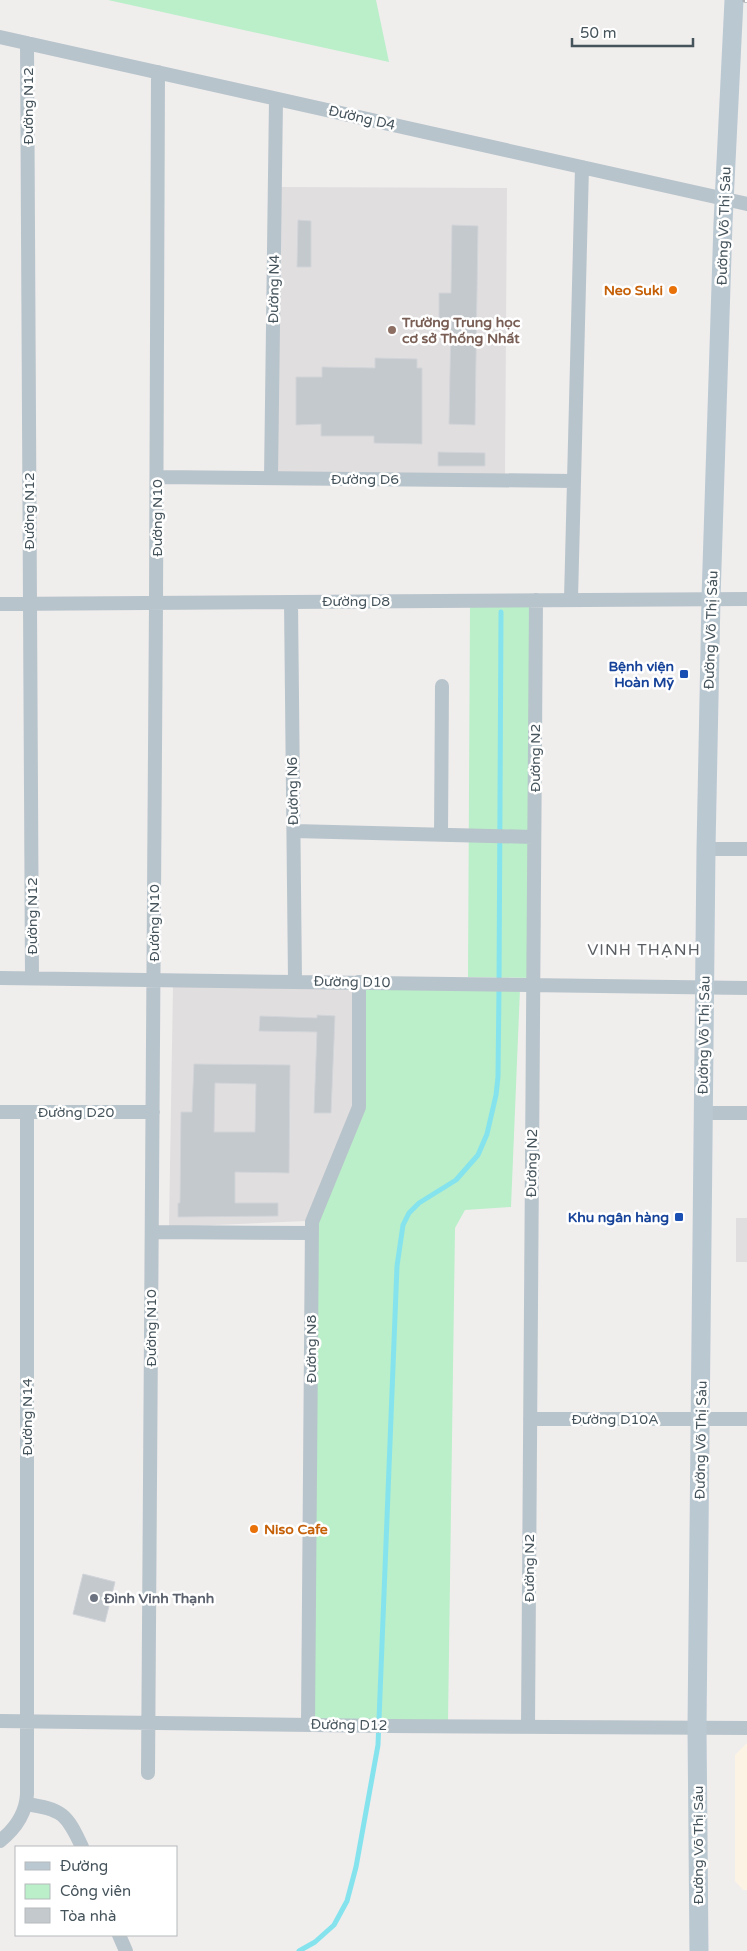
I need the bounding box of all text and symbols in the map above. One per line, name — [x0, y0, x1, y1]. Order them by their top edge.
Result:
scale bar — [572, 15, 693, 47]
text: 50 m — [580, 24, 617, 42]
street label: Đường N12 — [20, 67, 37, 145]
street label: Đường D4 — [327, 102, 397, 134]
street label: Đường Võ Thị Sáu — [713, 166, 735, 286]
street label: Đường N4 — [265, 254, 283, 323]
place label: Neo Suki — [604, 282, 663, 299]
marker: Neo Suki — [667, 284, 679, 296]
place label: Trường Trung học cơ sở Thống Nhất — [401, 314, 521, 347]
marker: Trường Trung học cơ sở Thống Nhất — [386, 324, 398, 336]
street label: Đường D6 — [331, 471, 399, 488]
street label: Đường N12 — [21, 472, 38, 550]
street label: Đường N10 — [149, 479, 166, 557]
street label: Đường Võ Thị Sáu — [700, 570, 722, 690]
street label: Đường D8 — [322, 593, 390, 610]
place label: Bệnh viện Hoàn Mỹ — [608, 658, 674, 691]
marker: Bệnh viện Hoàn Mỹ — [678, 668, 690, 680]
street label: Đường N2 — [527, 724, 544, 792]
street label: Đường N6 — [284, 756, 302, 825]
street label: Đường N12 — [24, 877, 41, 955]
street label: Đường N10 — [146, 884, 163, 962]
district label: VINH THẠNH — [587, 940, 701, 960]
street label: Đường D10 — [313, 973, 391, 991]
street label: Đường Võ Thị Sáu — [694, 975, 714, 1095]
street label: Đường D20 — [38, 1104, 115, 1121]
street label: Đường N2 — [523, 1129, 541, 1197]
place label: Khu ngân hàng — [568, 1209, 669, 1226]
marker: Khu ngân hàng — [673, 1211, 685, 1223]
street label: Đường N10 — [143, 1289, 160, 1367]
street label: Đường N8 — [303, 1314, 320, 1383]
street label: Đường N14 — [19, 1378, 36, 1456]
street label: Đường Võ Thị Sáu — [691, 1380, 711, 1500]
street label: Đường D10A — [571, 1411, 659, 1428]
place label: Niso Cafe — [264, 1521, 328, 1538]
marker: Niso Cafe — [248, 1523, 260, 1535]
street label: Đường N2 — [521, 1534, 538, 1602]
place label: Đình Vinh Thạnh — [103, 1590, 214, 1607]
marker: Đình Vinh Thạnh — [88, 1592, 100, 1604]
street label: Đường D12 — [310, 1716, 388, 1734]
street label: Đường Võ Thị Sáu — [690, 1786, 707, 1904]
legend — [15, 1846, 178, 1936]
text: Đường — [60, 1857, 108, 1875]
text: Công viên — [60, 1882, 131, 1900]
text: Tòa nhà — [60, 1907, 116, 1925]

